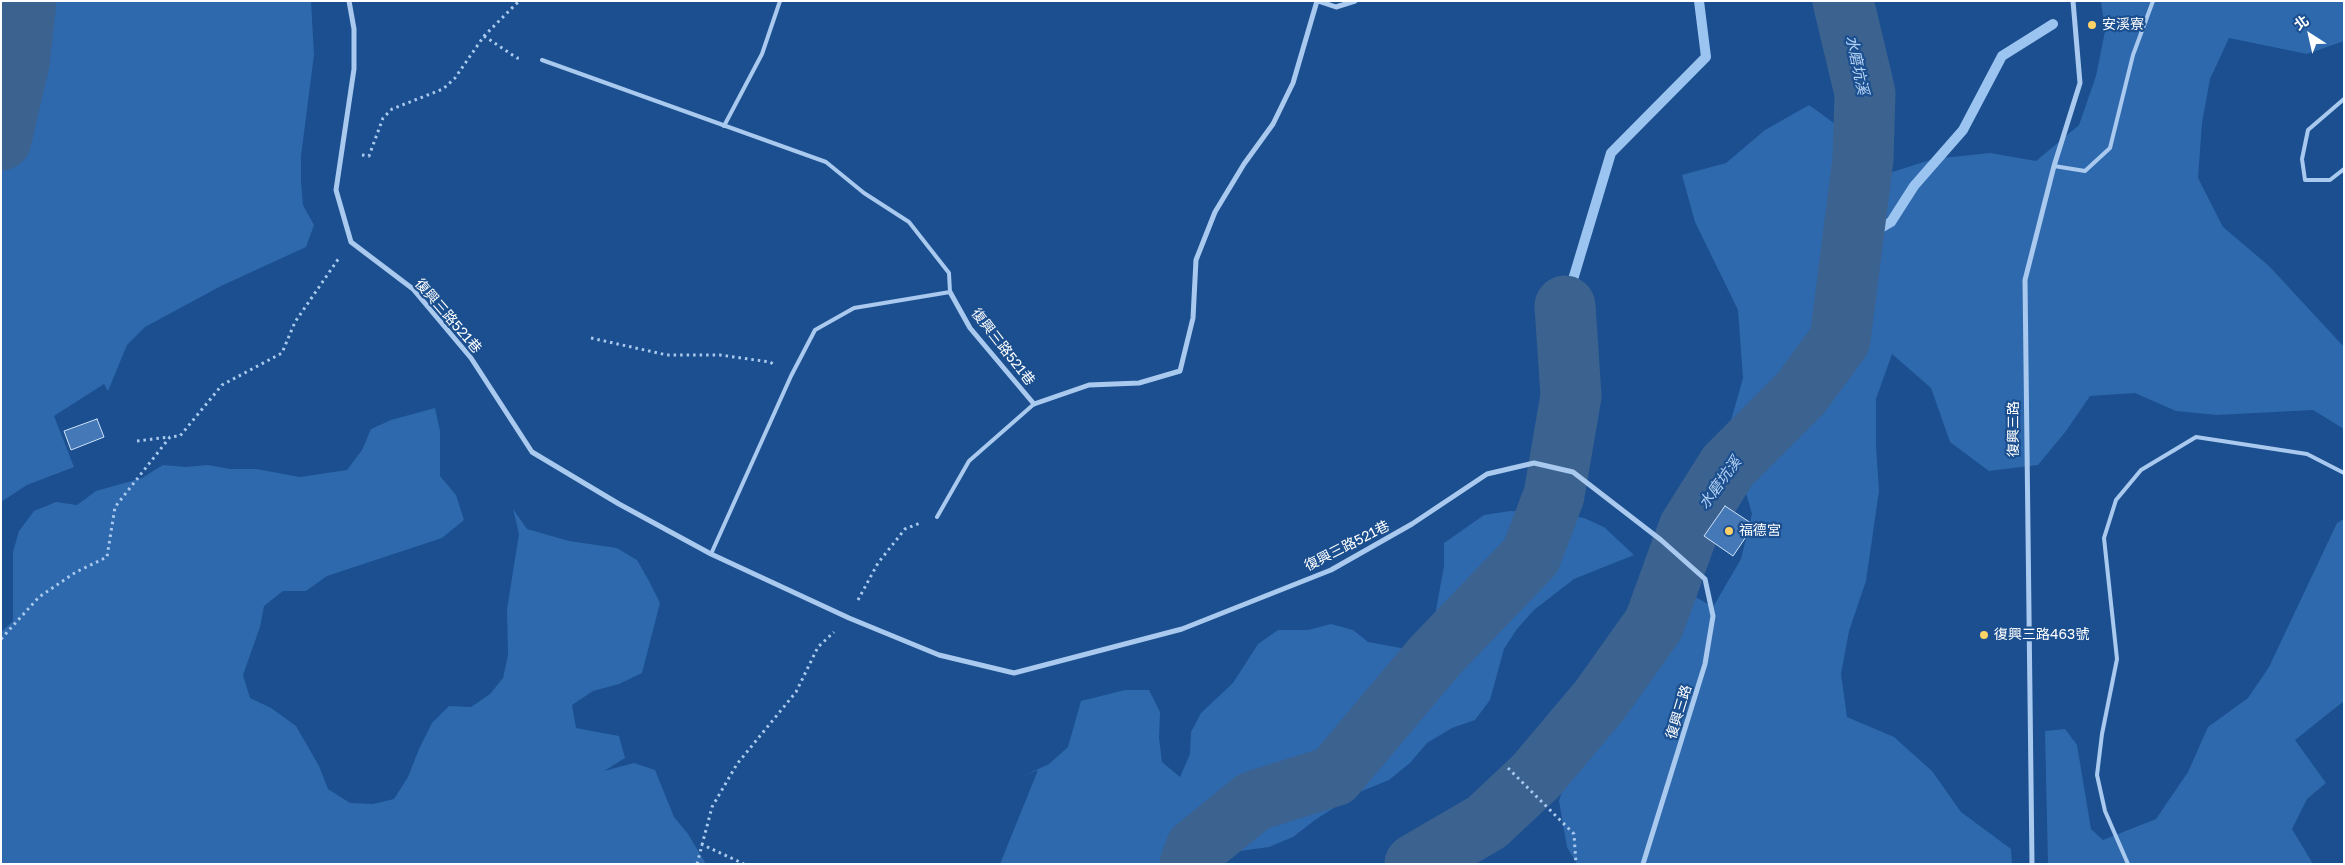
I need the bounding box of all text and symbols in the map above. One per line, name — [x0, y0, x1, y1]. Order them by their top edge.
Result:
north arrow — [2285, 10, 2335, 60]
text: 北 — [2291, 11, 2312, 33]
place label: 安溪寮 — [2102, 17, 2144, 33]
marker: 安溪寮 — [2086, 19, 2098, 31]
water label: 水磨坑溪 — [1842, 34, 1872, 96]
street label: 復興三路521巷 — [411, 275, 485, 357]
street label: 復興三路521巷 — [968, 305, 1038, 389]
street label: 復興三路 — [2006, 401, 2022, 457]
water label: 水磨坑溪 — [1695, 453, 1745, 513]
street label: 復興三路521巷 — [1302, 517, 1392, 575]
place label: 福德宮 — [1739, 523, 1781, 539]
marker: 福德宮 — [1723, 525, 1735, 537]
place label: 復興三路463號 — [1994, 627, 2089, 643]
marker: 復興三路463號 — [1978, 629, 1990, 641]
street label: 復興三路 — [1663, 683, 1695, 741]

